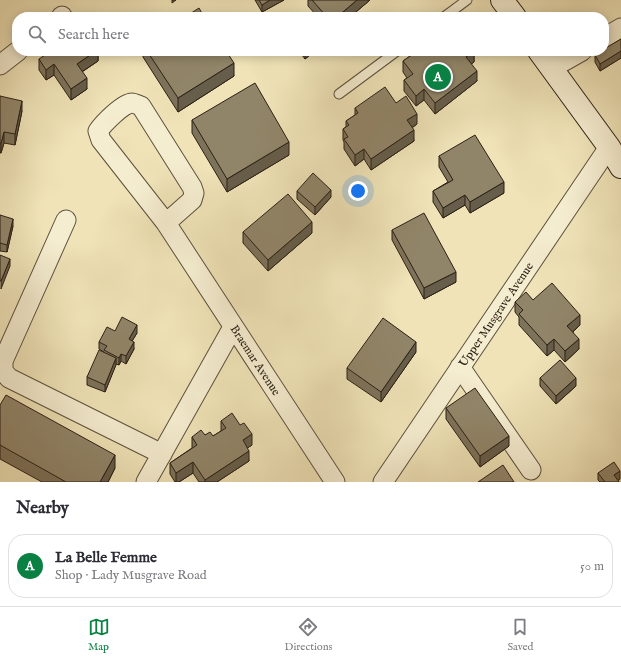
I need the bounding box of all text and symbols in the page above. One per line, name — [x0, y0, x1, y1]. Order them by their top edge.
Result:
search box — [12, 12, 609, 56]
icon: search — [26, 23, 48, 45]
text: Search here — [58, 25, 129, 44]
pin: A — [425, 62, 451, 92]
your location — [348, 181, 368, 201]
street label: Upper Musgrave Avenue — [456, 259, 537, 370]
street label: Braemar Avenue — [227, 322, 284, 399]
text: Nearby — [16, 498, 69, 519]
text: La Belle Femme — [55, 548, 157, 567]
text: A — [26, 558, 34, 575]
text: 50 m — [580, 558, 604, 575]
text: Shop · Lady Musgrave Road — [55, 567, 207, 584]
tab: Map — [88, 616, 110, 654]
tab: Directions — [285, 616, 332, 654]
tab: Saved — [507, 616, 533, 654]

